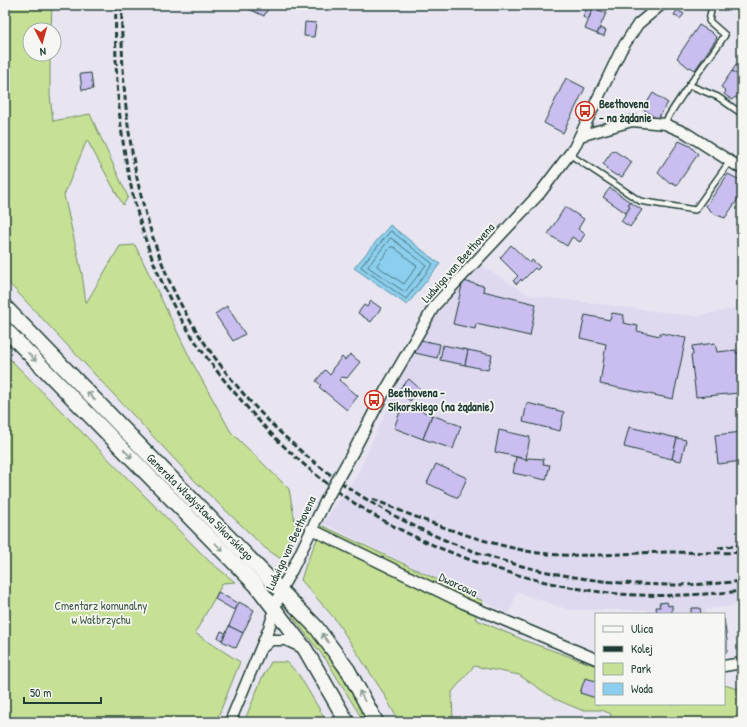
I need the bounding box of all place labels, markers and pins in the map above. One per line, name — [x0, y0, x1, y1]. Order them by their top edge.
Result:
place label: Beethovena - na żądanie — [599, 95, 652, 126]
bus stop icon: Beethovena - na żądanie — [574, 100, 596, 122]
place label: Beethovena - Sikorskiego (na żądanie) — [388, 384, 494, 416]
bus stop icon: Beethovena - Sikorskiego (na żądanie) — [363, 389, 385, 411]

